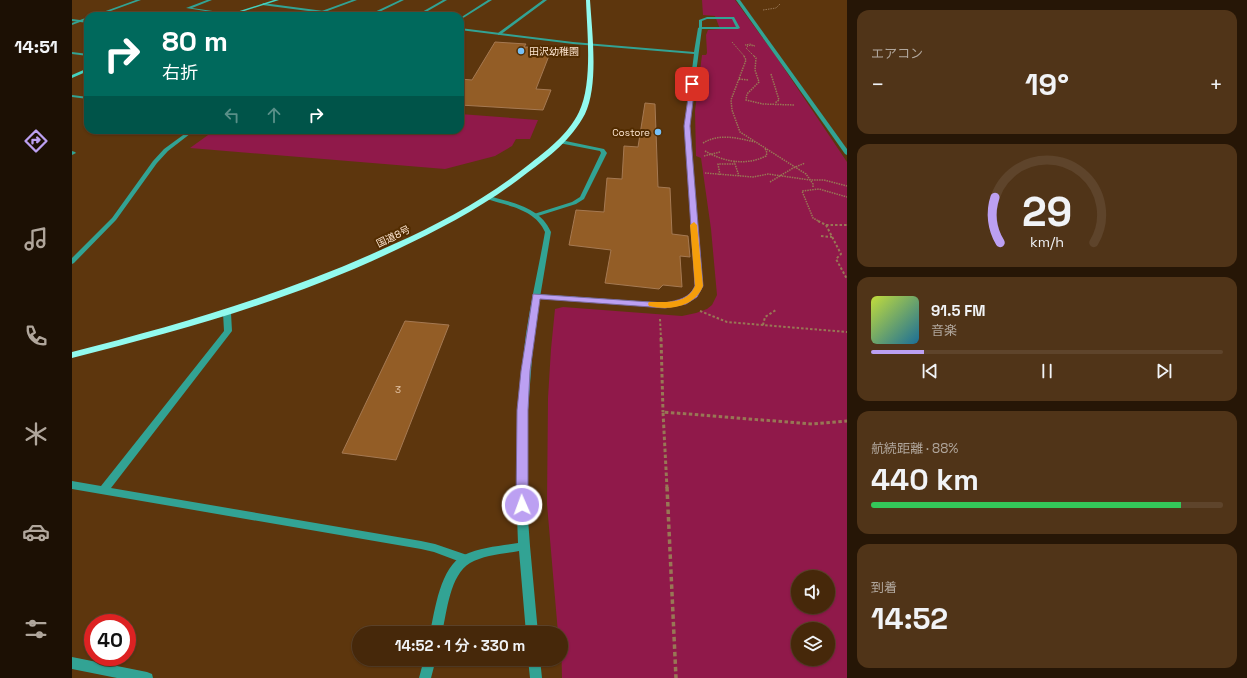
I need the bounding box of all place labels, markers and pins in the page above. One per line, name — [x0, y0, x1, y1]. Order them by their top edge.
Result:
place label: 田沢幼稚園 — [529, 45, 579, 58]
marker: 田沢幼稚園 — [516, 46, 526, 56]
pin — [675, 67, 709, 101]
place label: Costore — [612, 126, 650, 139]
marker: Costore — [653, 127, 663, 137]

